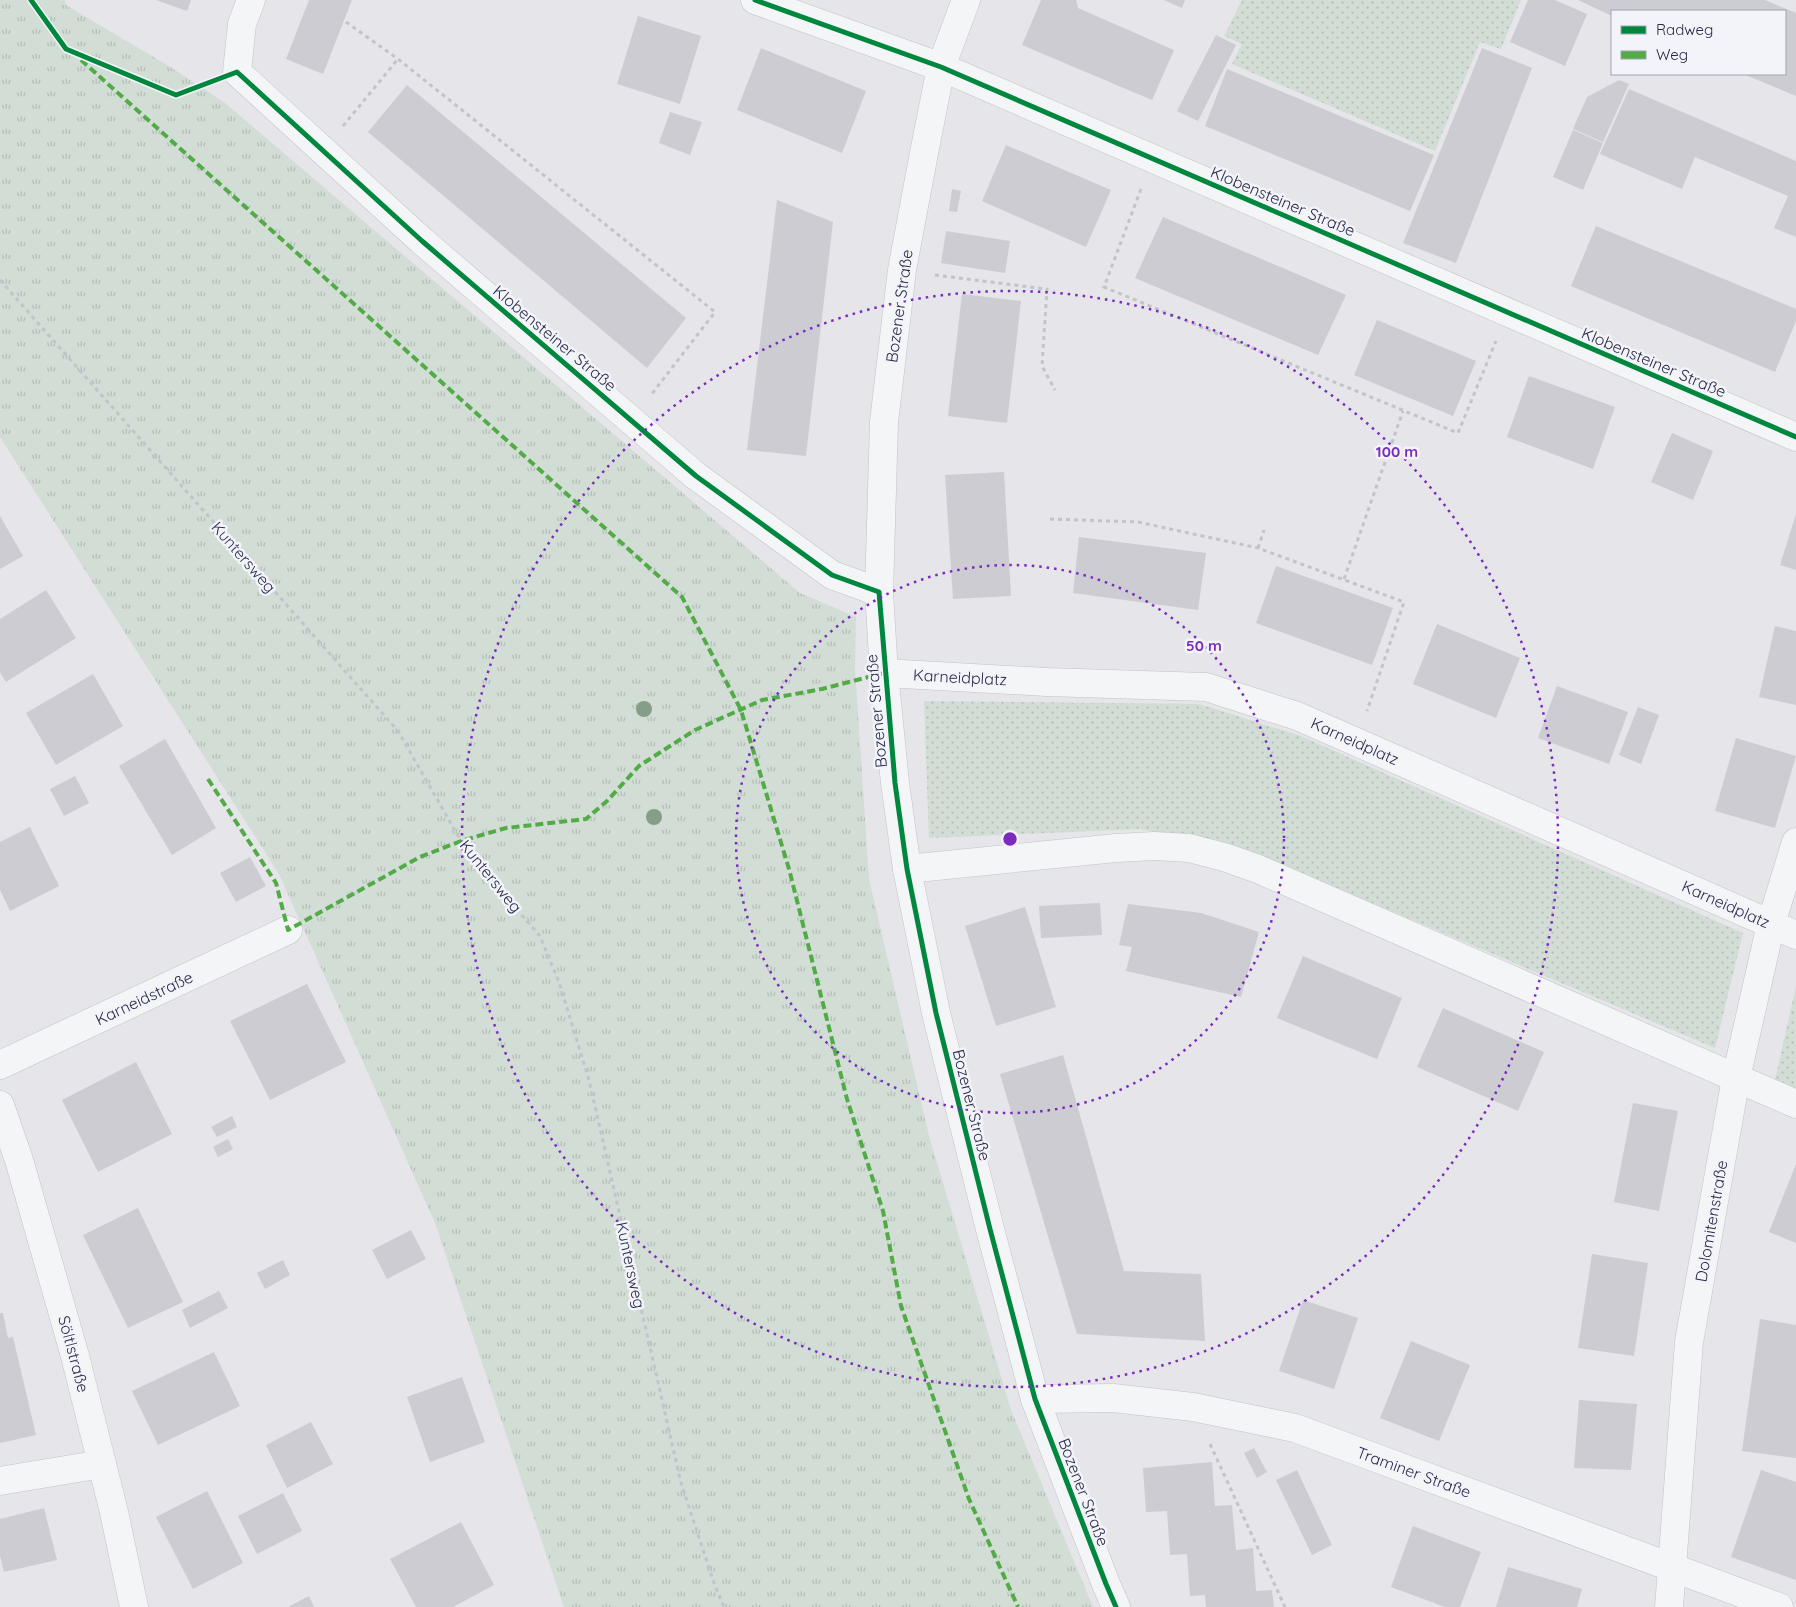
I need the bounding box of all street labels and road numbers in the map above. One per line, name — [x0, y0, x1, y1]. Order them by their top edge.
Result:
street label: Klobensteiner Straße — [1208, 162, 1358, 240]
street label: Bozener Straße — [881, 248, 917, 364]
street label: Klobensteiner Straße — [489, 281, 621, 395]
street label: Klobensteiner Straße — [1579, 323, 1729, 401]
street label: Kuntersweg — [208, 517, 280, 597]
street label: Bozener Straße — [861, 653, 891, 769]
street label: Karneidplatz — [912, 665, 1008, 689]
street label: Karneidplatz — [1308, 713, 1402, 769]
street label: Kuntersweg — [456, 836, 526, 916]
street label: Karneidplatz — [1679, 876, 1773, 932]
street label: Karneidstraße — [92, 967, 196, 1029]
street label: Bozener Straße — [948, 1047, 996, 1163]
street label: Dolomitenstraße — [1690, 1158, 1732, 1284]
street label: Kuntersweg — [612, 1220, 650, 1310]
street label: Söltlstraße — [54, 1313, 94, 1395]
street label: Bozener Straße — [1054, 1435, 1114, 1549]
street label: Traminer Straße — [1354, 1442, 1474, 1502]

